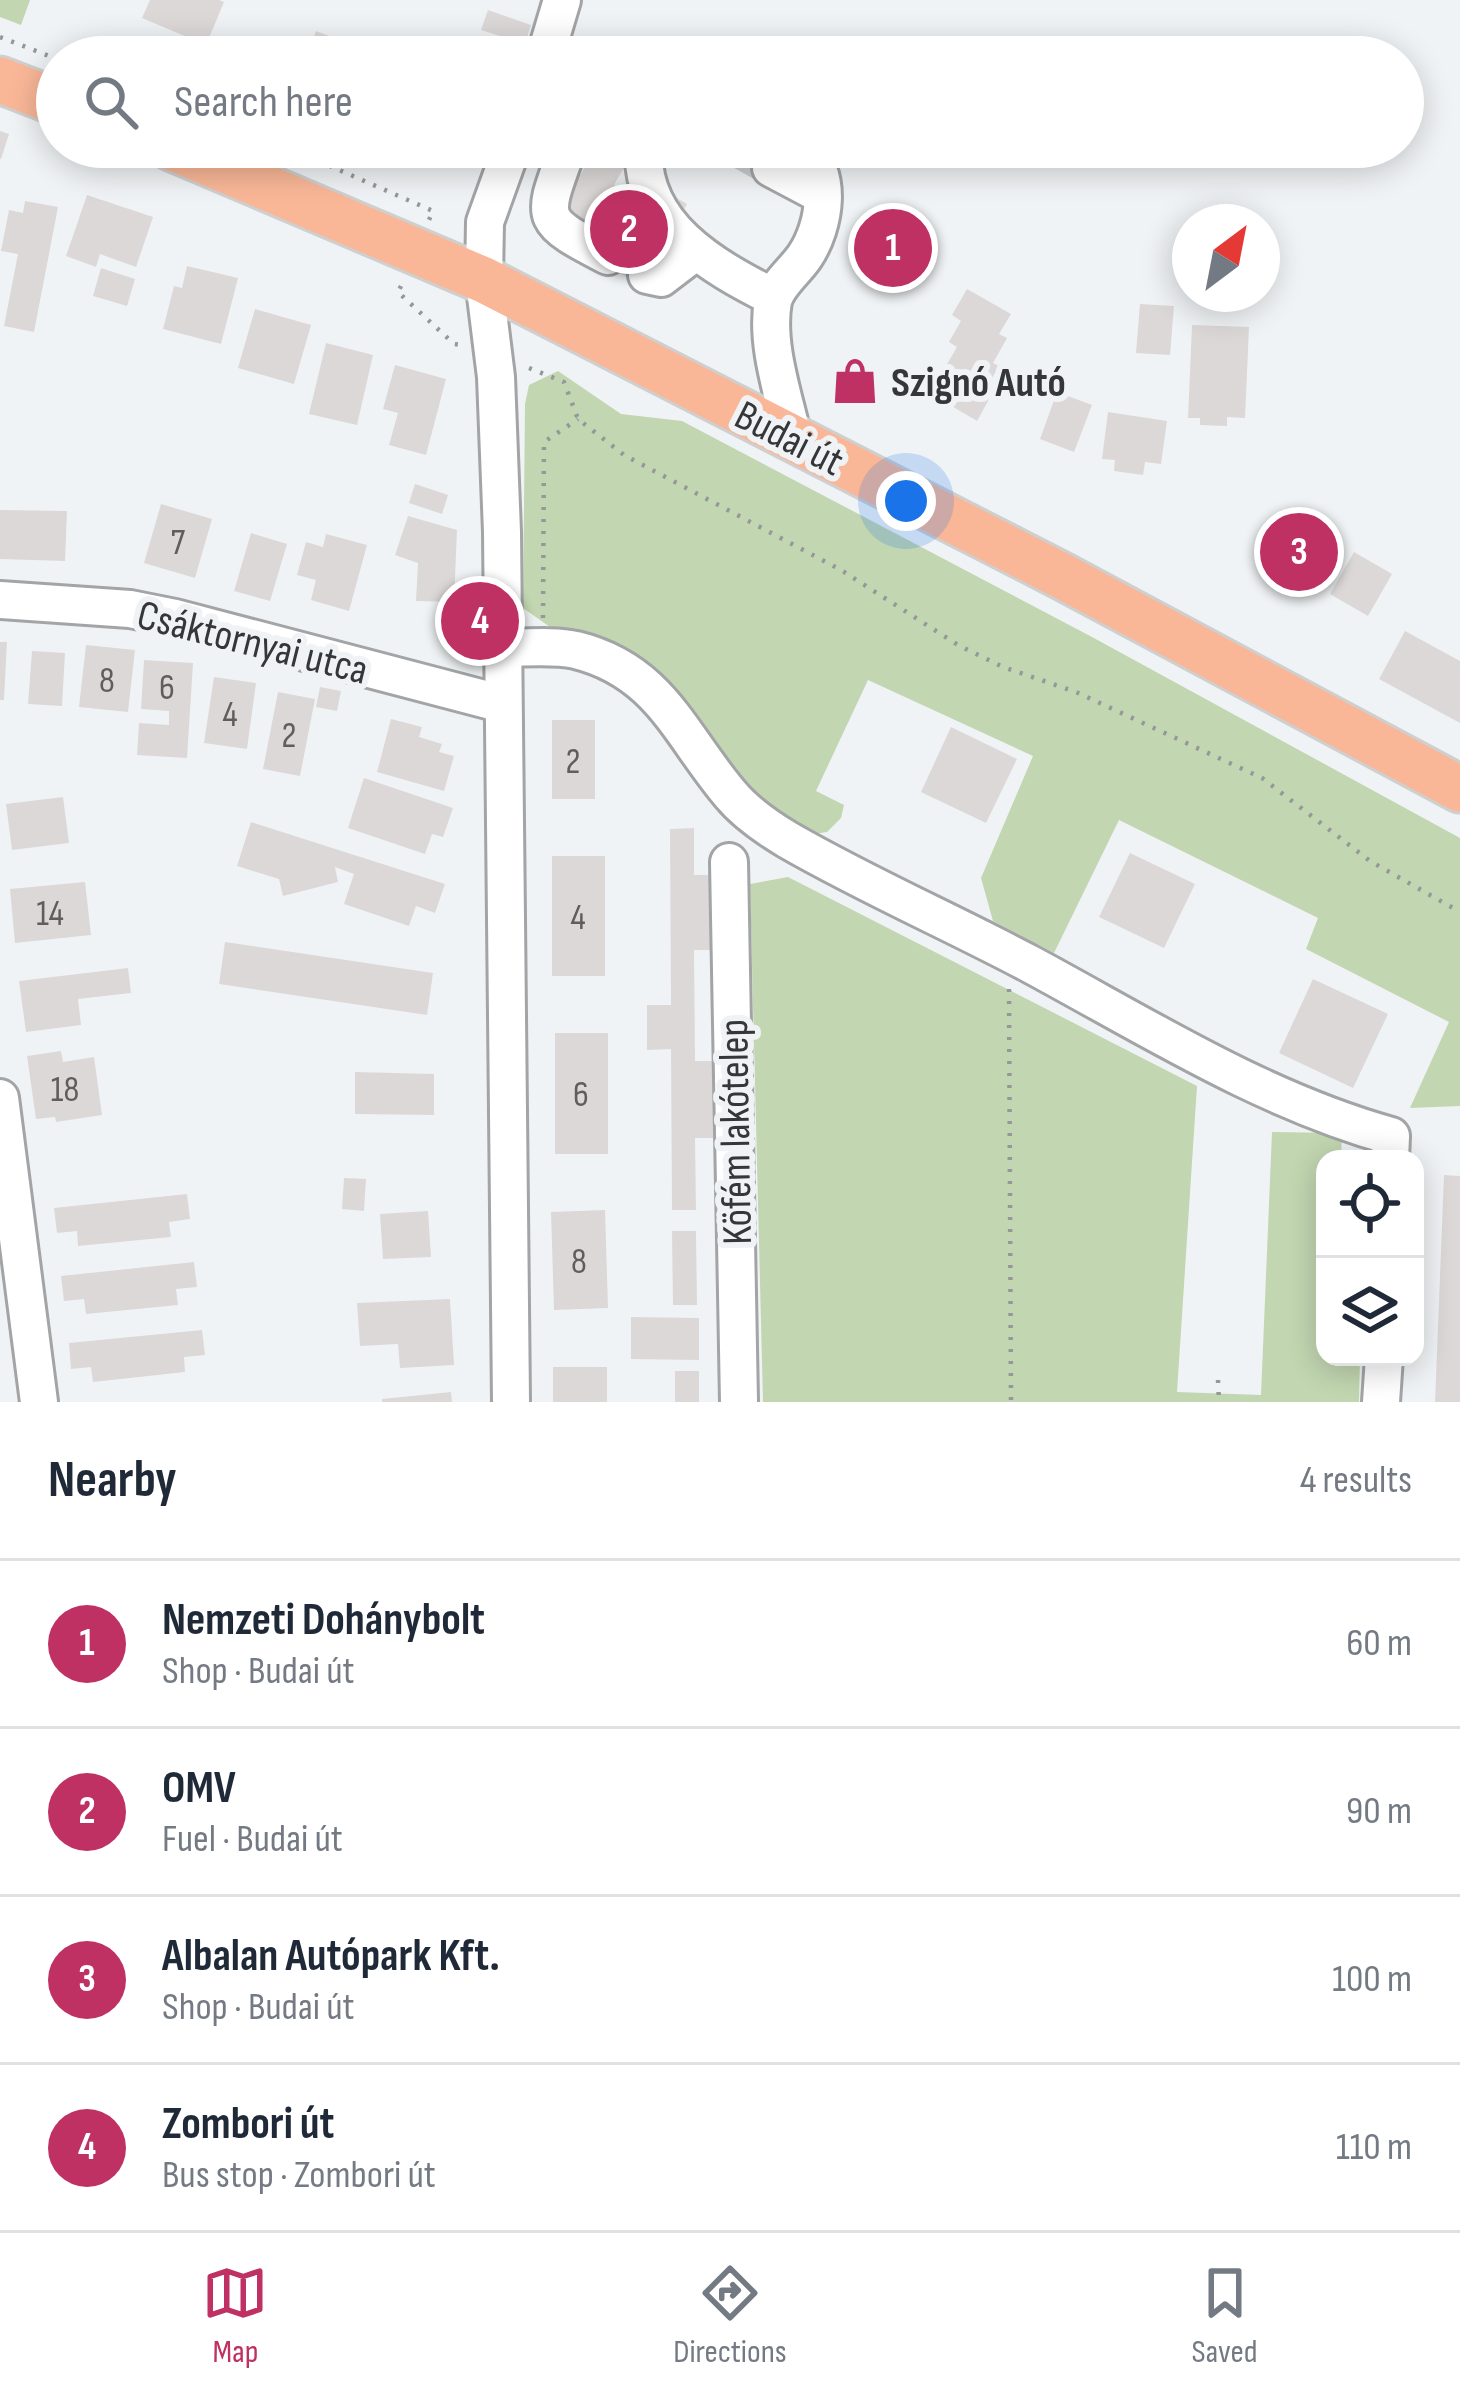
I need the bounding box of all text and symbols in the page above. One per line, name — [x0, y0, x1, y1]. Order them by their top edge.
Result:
search box — [36, 36, 1424, 168]
icon: search — [78, 69, 144, 135]
text: Search here — [174, 75, 353, 130]
pin: 2 — [590, 184, 668, 274]
pin: 1 — [854, 203, 932, 293]
north arrow — [1172, 204, 1280, 312]
shop icon: Szignó Autó — [830, 356, 880, 406]
place label: Szignó Autó — [891, 358, 1066, 409]
street label: Budai út — [726, 390, 852, 488]
your location — [876, 471, 936, 531]
pin: 3 — [1260, 507, 1338, 597]
house number: 7 — [171, 522, 186, 565]
pin: 4 — [441, 576, 519, 666]
street label: Csáktornyai utca — [132, 590, 373, 697]
house number: 8 — [99, 660, 115, 703]
house number: 6 — [159, 667, 175, 710]
house number: 4 — [222, 694, 238, 737]
house number: 2 — [282, 715, 296, 758]
house number: 2 — [566, 741, 580, 784]
house number: 14 — [36, 893, 64, 936]
house number: 4 — [570, 897, 586, 940]
street label: Köfém lakótelep — [709, 1019, 764, 1245]
house number: 18 — [51, 1069, 79, 1112]
house number: 6 — [573, 1074, 589, 1117]
map controls — [1316, 1150, 1424, 1366]
button: locate — [1316, 1150, 1424, 1258]
house number: 8 — [571, 1241, 587, 1284]
button: layers — [1316, 1258, 1424, 1366]
text: Nearby — [48, 1450, 177, 1511]
text: 4 results — [1300, 1457, 1412, 1504]
text: Nemzeti Dohánybolt — [162, 1593, 485, 1648]
text: 1 — [79, 1620, 95, 1667]
text: 60 m — [1346, 1620, 1412, 1667]
text: Shop · Budai út — [162, 1648, 354, 1695]
text: OMV — [162, 1761, 236, 1816]
text: 2 — [78, 1788, 96, 1835]
text: 90 m — [1346, 1788, 1412, 1835]
text: Fuel · Budai út — [162, 1816, 343, 1863]
text: Albalan Autópark Kft. — [162, 1929, 500, 1984]
text: 3 — [78, 1956, 96, 2003]
text: 100 m — [1332, 1956, 1412, 2003]
text: Shop · Budai út — [162, 1984, 354, 2031]
text: Zombori út — [162, 2097, 334, 2152]
text: 4 — [78, 2124, 96, 2171]
text: 110 m — [1336, 2124, 1412, 2171]
text: Bus stop · Zombori út — [162, 2152, 436, 2199]
tab: Map — [202, 2260, 268, 2372]
tab: Directions — [673, 2260, 787, 2372]
tab: Saved — [1191, 2260, 1258, 2372]

